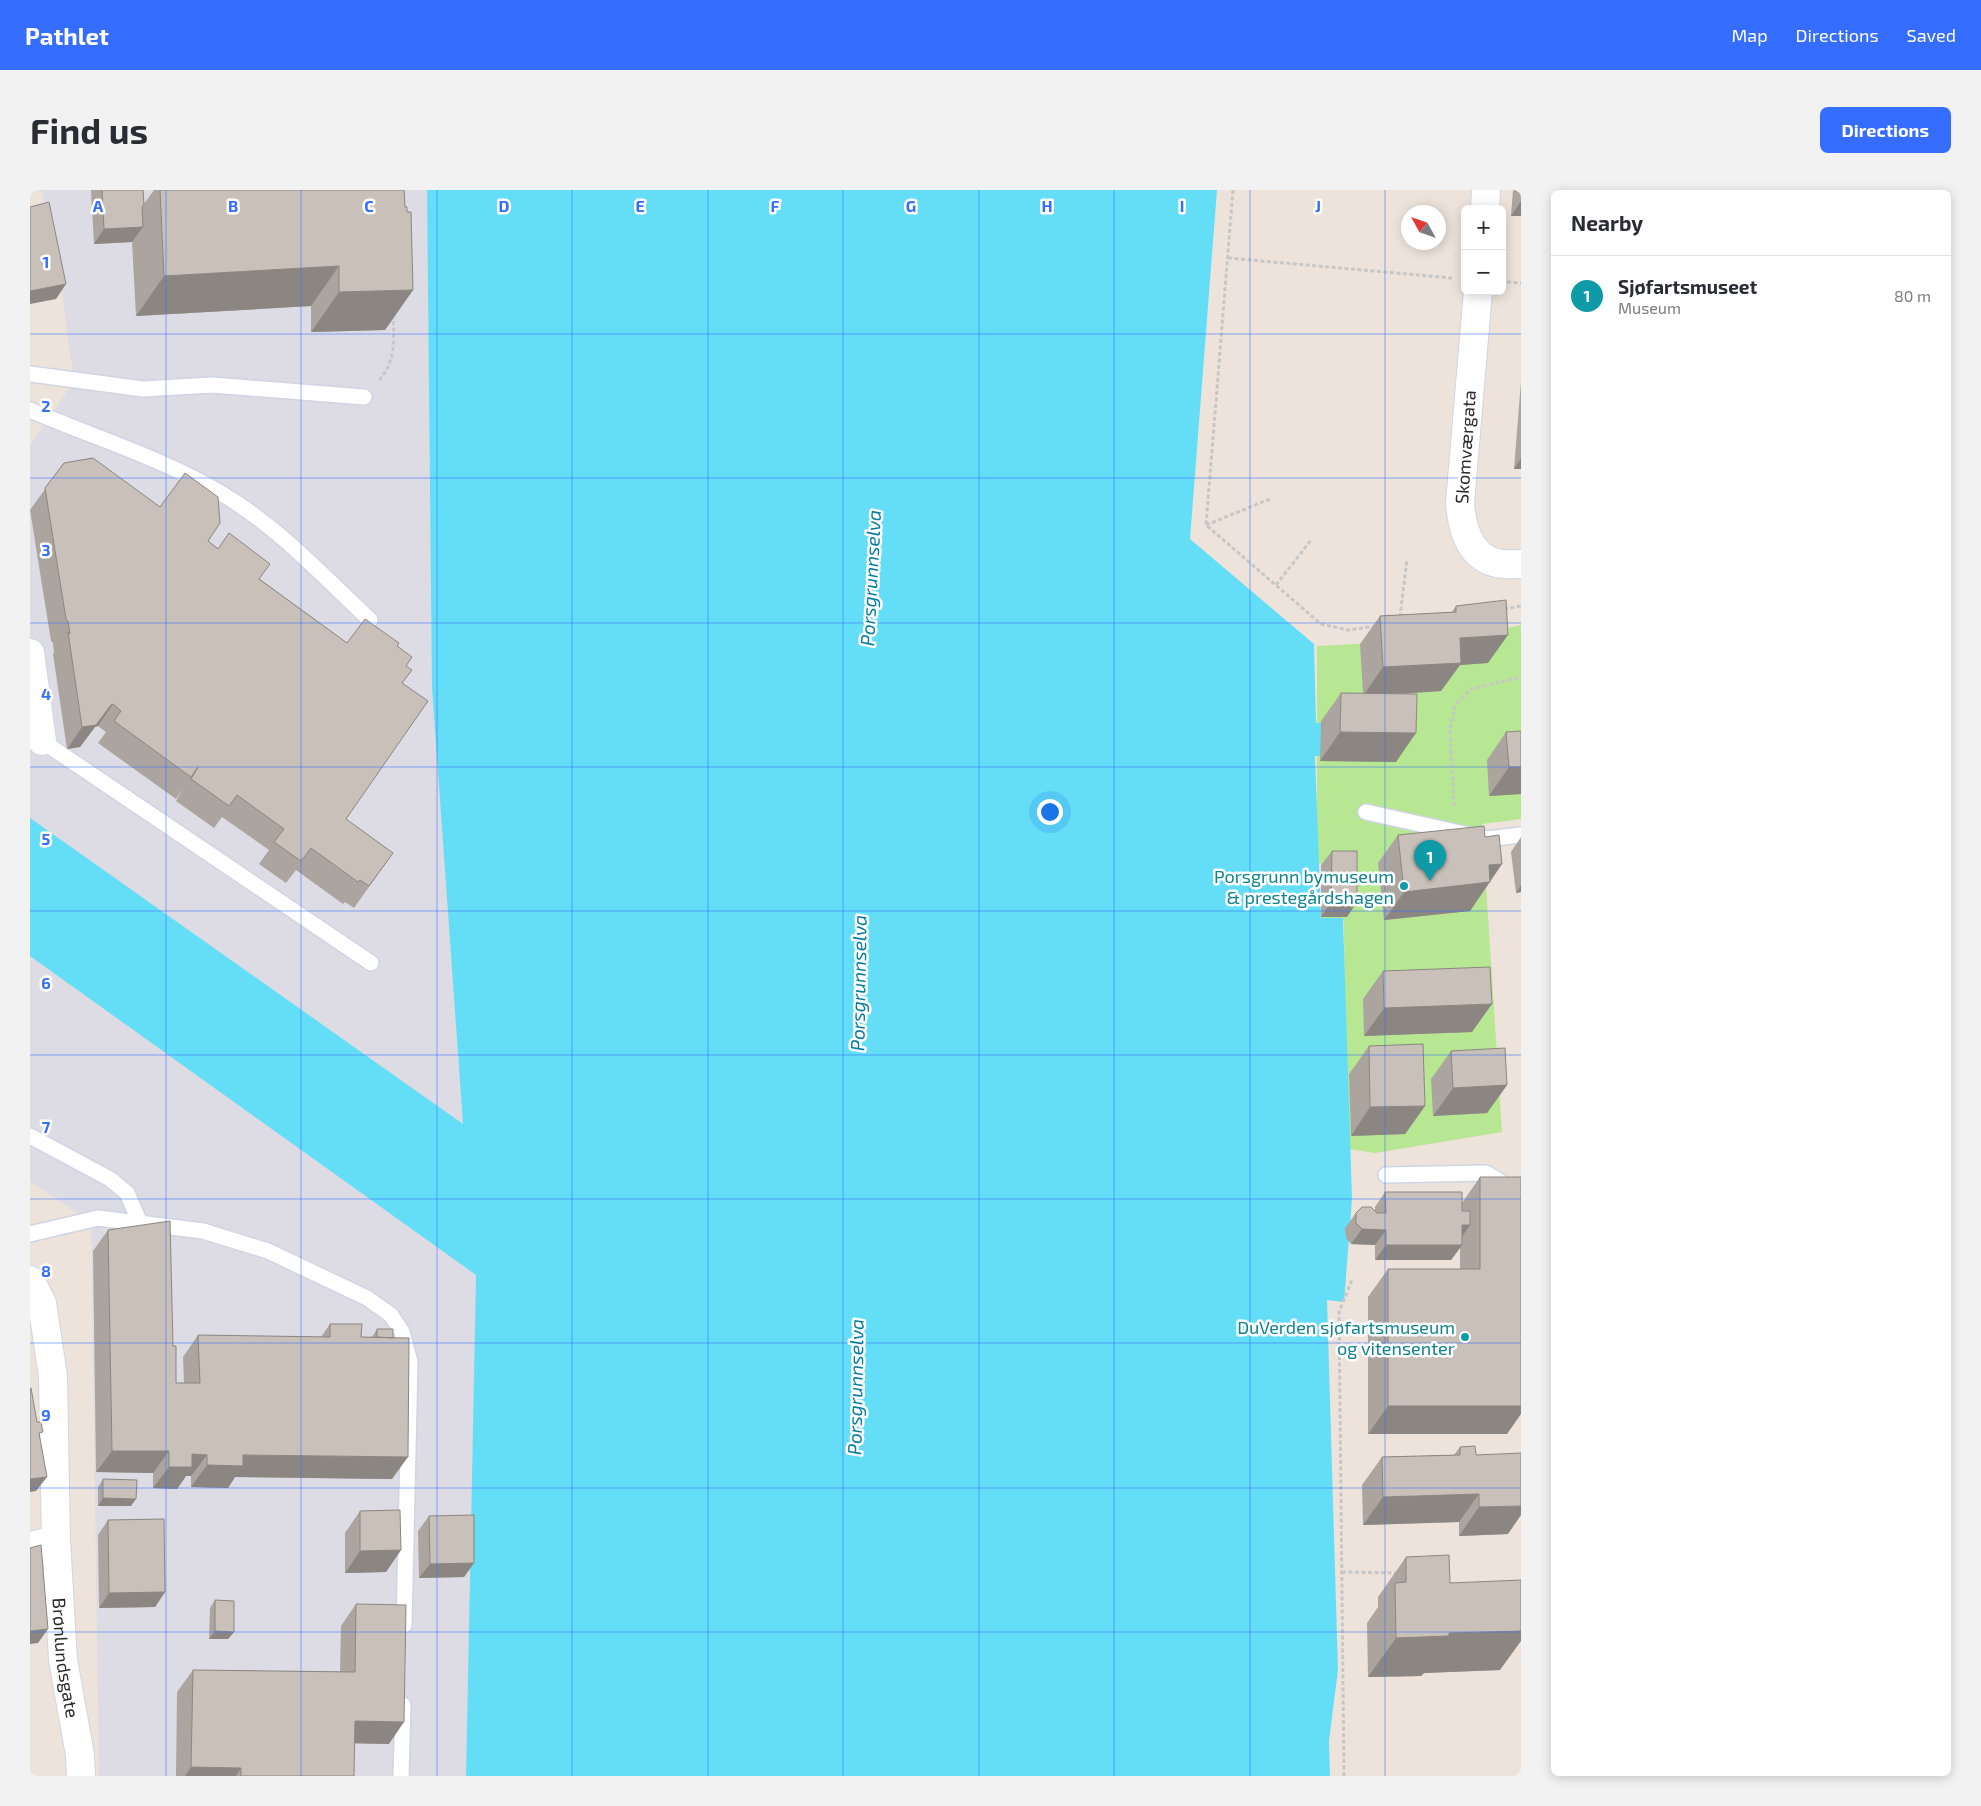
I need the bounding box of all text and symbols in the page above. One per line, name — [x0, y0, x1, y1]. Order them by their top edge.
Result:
text: Pathlet — [25, 21, 109, 50]
text: Map — [1731, 24, 1768, 46]
text: Directions — [1796, 24, 1879, 46]
text: Saved — [1907, 24, 1956, 46]
button: Directions — [1820, 107, 1951, 153]
text: Find us — [30, 109, 148, 151]
text: A — [93, 196, 104, 215]
text: B — [228, 196, 238, 215]
text: C — [364, 196, 374, 215]
text: D — [499, 196, 510, 215]
text: E — [635, 196, 645, 215]
text: F — [771, 196, 780, 215]
text: G — [906, 196, 916, 215]
text: H — [1041, 196, 1053, 215]
text: I — [1180, 196, 1184, 215]
text: J — [1315, 196, 1321, 215]
north arrow — [1401, 205, 1446, 250]
map controls — [1461, 205, 1506, 295]
button: + — [1461, 205, 1506, 250]
text: Nearby — [1571, 210, 1643, 235]
button: − — [1461, 250, 1506, 295]
text: 1 — [43, 252, 49, 271]
text: Sjøfartsmuseet — [1618, 275, 1757, 298]
text: 1 — [1584, 286, 1590, 305]
text: 80 m — [1894, 286, 1931, 305]
text: Museum — [1618, 298, 1681, 317]
street label: Skomværgata — [1450, 389, 1480, 505]
text: 2 — [41, 396, 51, 415]
water label: Porsgrunnselva — [855, 509, 885, 647]
text: 3 — [41, 540, 51, 559]
text: 4 — [41, 684, 51, 703]
your location — [1037, 799, 1063, 825]
text: 5 — [42, 829, 51, 848]
pin: 1 — [1414, 840, 1446, 881]
place label: Porsgrunn bymuseum & prestegårdshagen — [1214, 865, 1394, 908]
marker: Porsgrunn bymuseum & prestegårdshagen — [1398, 880, 1410, 892]
water label: Porsgrunnselva — [845, 915, 871, 1051]
text: 6 — [41, 973, 51, 992]
text: 7 — [42, 1117, 51, 1136]
text: 8 — [41, 1261, 51, 1280]
place label: DuVerden sjøfartsmuseum og vitensenter — [1237, 1316, 1455, 1359]
water label: Porsgrunnselva — [842, 1319, 868, 1455]
marker: DuVerden sjøfartsmuseum og vitensenter — [1459, 1331, 1471, 1343]
text: 9 — [41, 1405, 51, 1424]
street label: Brønlundsgate — [48, 1597, 84, 1720]

